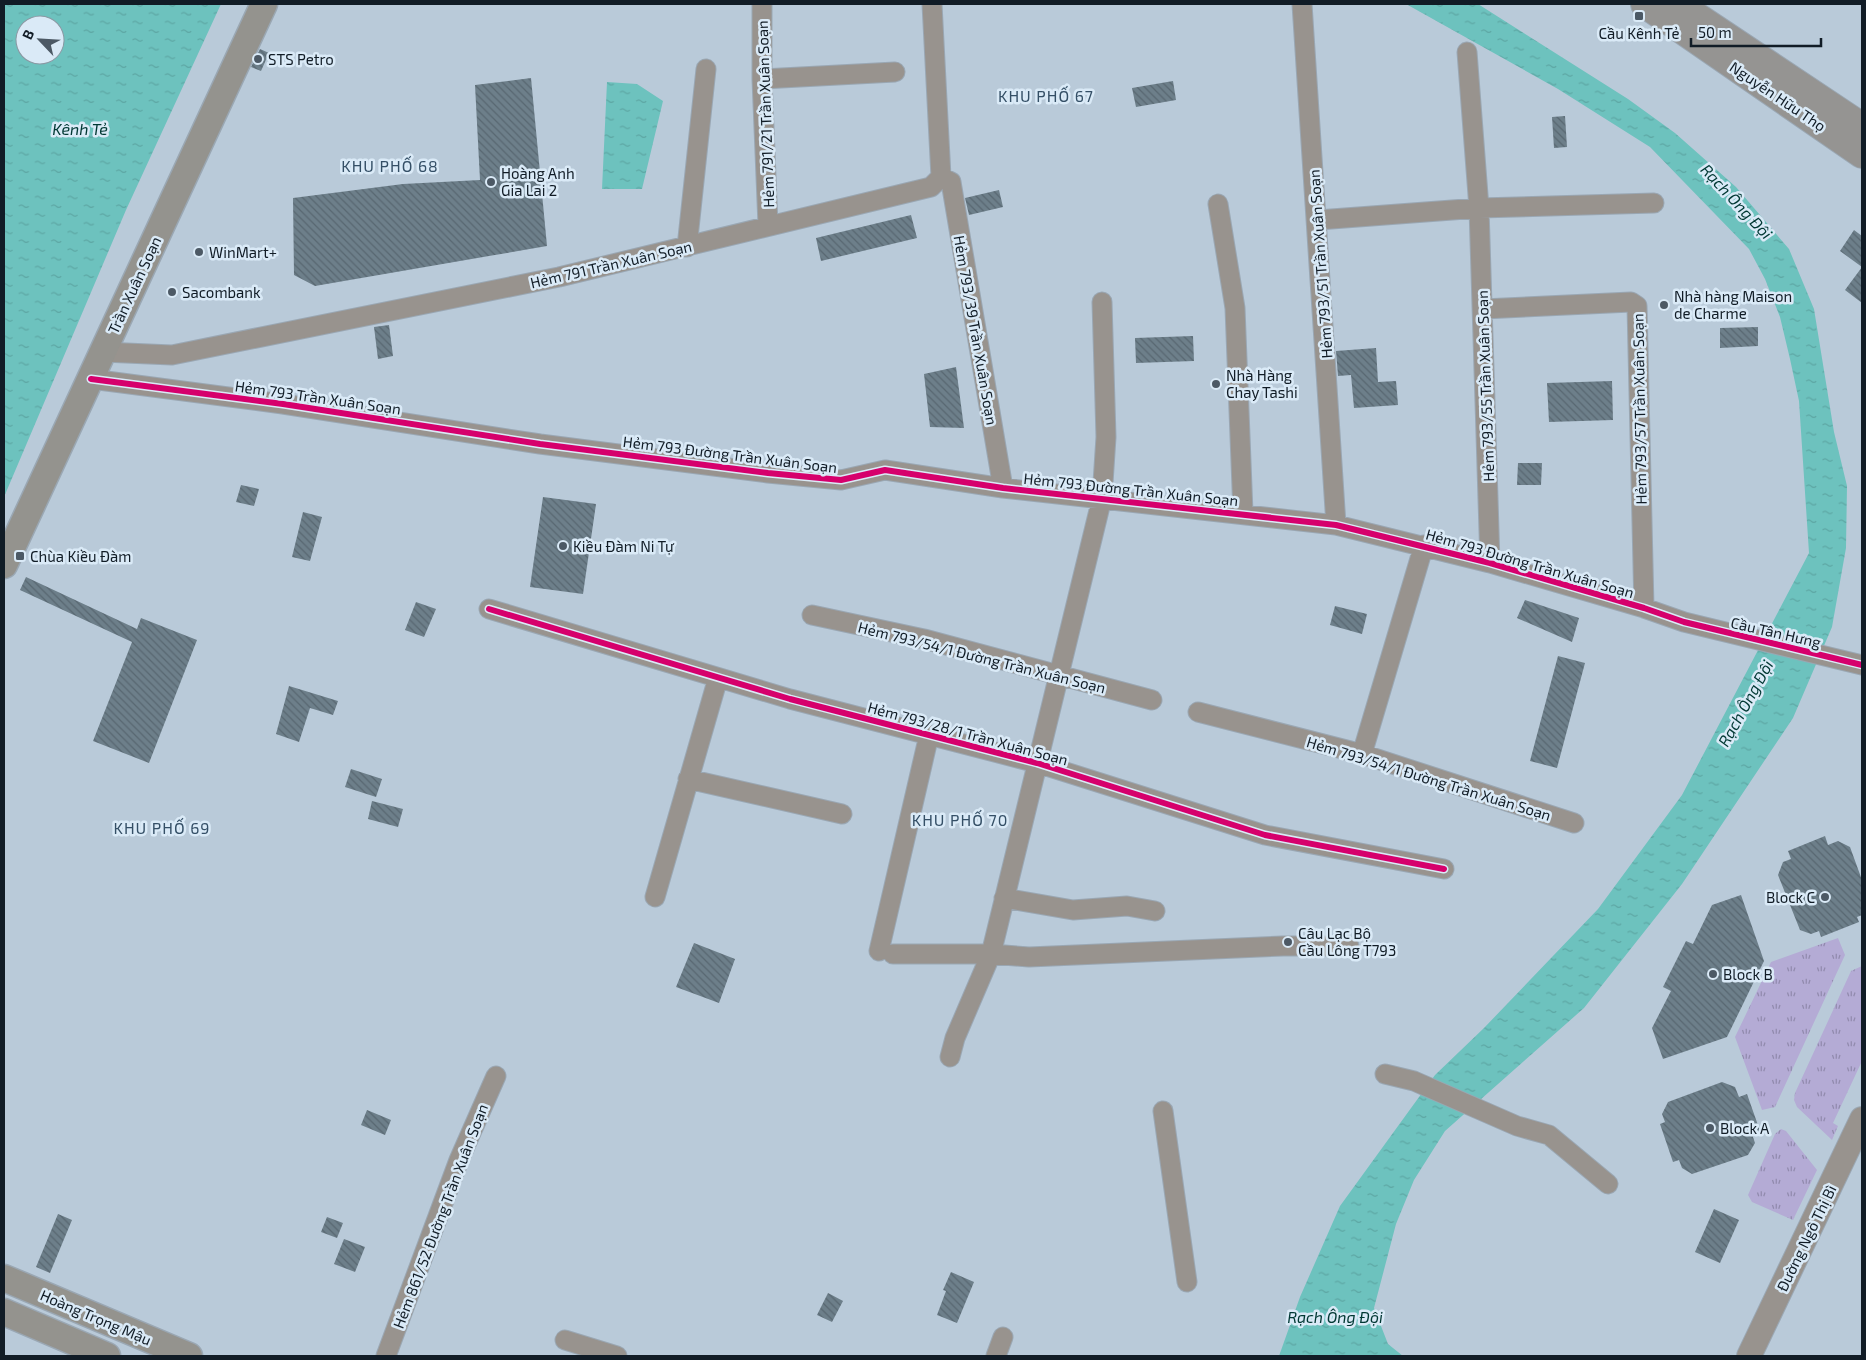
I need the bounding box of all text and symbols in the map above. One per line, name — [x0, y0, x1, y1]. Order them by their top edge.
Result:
marker: Cầu Kênh Tẻ — [1633, 10, 1645, 22]
north arrow — [15, 15, 65, 65]
scale bar — [1691, 15, 1821, 47]
street label: Hẻm 791/21 Trần Xuân Soạn — [753, 20, 777, 208]
text: 50 m — [1698, 23, 1732, 41]
place label: Cầu Kênh Tẻ — [1599, 24, 1679, 42]
text: B — [18, 27, 37, 42]
place label: STS Petro — [268, 50, 334, 68]
marker: STS Petro — [252, 53, 264, 65]
street label: Nguyễn Hữu Thọ — [1727, 57, 1829, 135]
district label: KHU PHỐ 67 — [998, 85, 1094, 105]
water label: Kênh Tẻ — [52, 119, 108, 138]
district label: KHU PHỐ 68 — [341, 155, 439, 175]
water label: Rạch Ông Đội — [1697, 160, 1777, 243]
place label: Hoàng Anh Gia Lai 2 — [501, 164, 575, 199]
street label: Hẻm 793/51 Trần Xuân Soạn — [1304, 169, 1336, 359]
marker: Hoàng Anh Gia Lai 2 — [485, 176, 497, 188]
street label: Trần Xuân Soạn — [104, 233, 164, 337]
street label: Hẻm 793/39 Trần Xuân Soạn — [950, 234, 1002, 426]
street label: Hẻm 791 Trần Xuân Soạn — [528, 237, 694, 291]
place label: WinMart+ — [209, 243, 277, 261]
marker: WinMart+ — [193, 246, 205, 258]
place label: Sacombank — [182, 283, 261, 301]
marker: Sacombank — [166, 286, 178, 298]
place label: Nhà hàng Maison de Charme — [1674, 287, 1792, 322]
street label: Hẻm 793/55 Trần Xuân Soạn — [1473, 290, 1497, 482]
marker: Nhà hàng Maison de Charme — [1658, 299, 1670, 311]
street label: Hẻm 793/57 Trần Xuân Soạn — [1628, 313, 1650, 505]
place label: Nhà Hàng Chay Tashi — [1226, 366, 1298, 401]
street label: Hẻm 793 Trần Xuân Soạn — [234, 376, 402, 418]
marker: Nhà Hàng Chay Tashi — [1210, 378, 1222, 390]
street label: Hẻm 793 Đường Trần Xuân Soạn — [622, 432, 838, 476]
street label: Hẻm 793 Đường Trần Xuân Soạn — [1023, 469, 1239, 509]
street label: Hẻm 793 Đường Trần Xuân Soạn — [1424, 525, 1636, 601]
place label: Kiều Đàm Ni Tự — [573, 537, 675, 555]
marker: Kiều Đàm Ni Tự — [557, 540, 569, 552]
place label: Chùa Kiều Đàm — [30, 547, 131, 565]
marker: Chùa Kiều Đàm — [14, 550, 26, 562]
street label: Cầu Tân Hưng — [1729, 613, 1823, 651]
street label: Hẻm 793/54/1 Đường Trần Xuân Soạn — [856, 617, 1108, 697]
water label: Rạch Ông Đội — [1713, 656, 1777, 749]
street label: Hẻm 793/28/1 Trần Xuân Soạn — [866, 698, 1070, 768]
street label: Hẻm 793/54/1 Đường Trần Xuân Soạn — [1305, 732, 1553, 824]
district label: KHU PHỐ 70 — [912, 809, 1008, 829]
district label: KHU PHỐ 69 — [113, 817, 211, 837]
place label: Block C — [1766, 888, 1815, 906]
marker: Block C — [1819, 891, 1831, 903]
place label: Câu Lạc Bộ Cầu Lông T793 — [1298, 924, 1396, 959]
marker: Câu Lạc Bộ Cầu Lông T793 — [1282, 936, 1294, 948]
place label: Block B — [1723, 965, 1773, 983]
marker: Block B — [1707, 968, 1719, 980]
street label: Hẻm 861/52 Đường Trần Xuân Soạn — [389, 1101, 491, 1331]
place label: Block A — [1720, 1119, 1770, 1137]
marker: Block A — [1704, 1122, 1716, 1134]
street label: Đường Ngô Thị Bì — [1772, 1182, 1840, 1294]
street label: Hoàng Trọng Mậu — [38, 1285, 154, 1349]
water label: Rạch Ông Đội — [1287, 1307, 1383, 1326]

